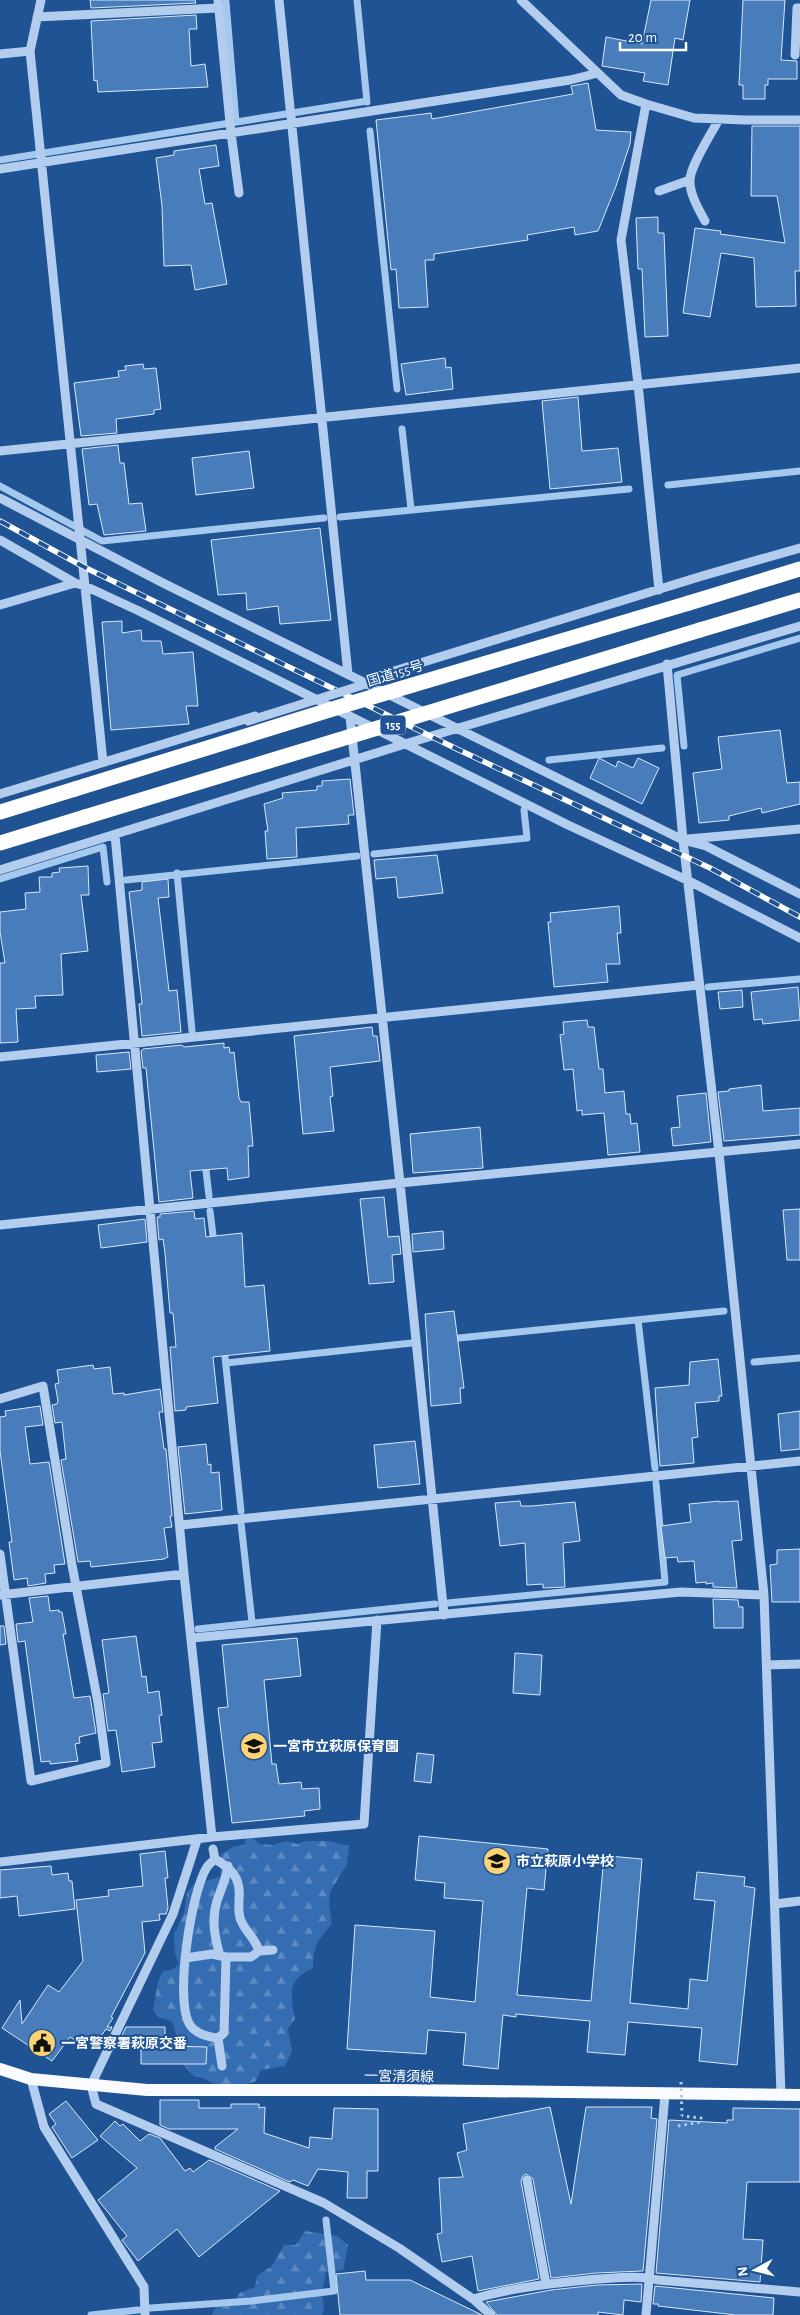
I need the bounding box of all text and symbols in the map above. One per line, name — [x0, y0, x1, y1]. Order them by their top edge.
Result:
scale bar — [620, 20, 686, 52]
text: 20 m — [628, 30, 657, 45]
street label: 国道155号 — [365, 658, 425, 689]
road number: 155 — [380, 716, 406, 734]
school or university icon: 一宮市立萩原保育園 — [239, 1731, 269, 1761]
place label: 一宮市立萩原保育園 — [273, 1739, 399, 1754]
school or university icon: 市立萩原小学校 — [482, 1846, 512, 1876]
place label: 市立萩原小学校 — [516, 1854, 614, 1869]
public building icon: 一宮警察署萩原交番 — [27, 2028, 57, 2058]
place label: 一宮警察署萩原交番 — [61, 2036, 187, 2051]
street label: 一宮清須線 — [364, 2068, 434, 2085]
north arrow — [730, 2245, 780, 2295]
text: N — [736, 2266, 751, 2277]

